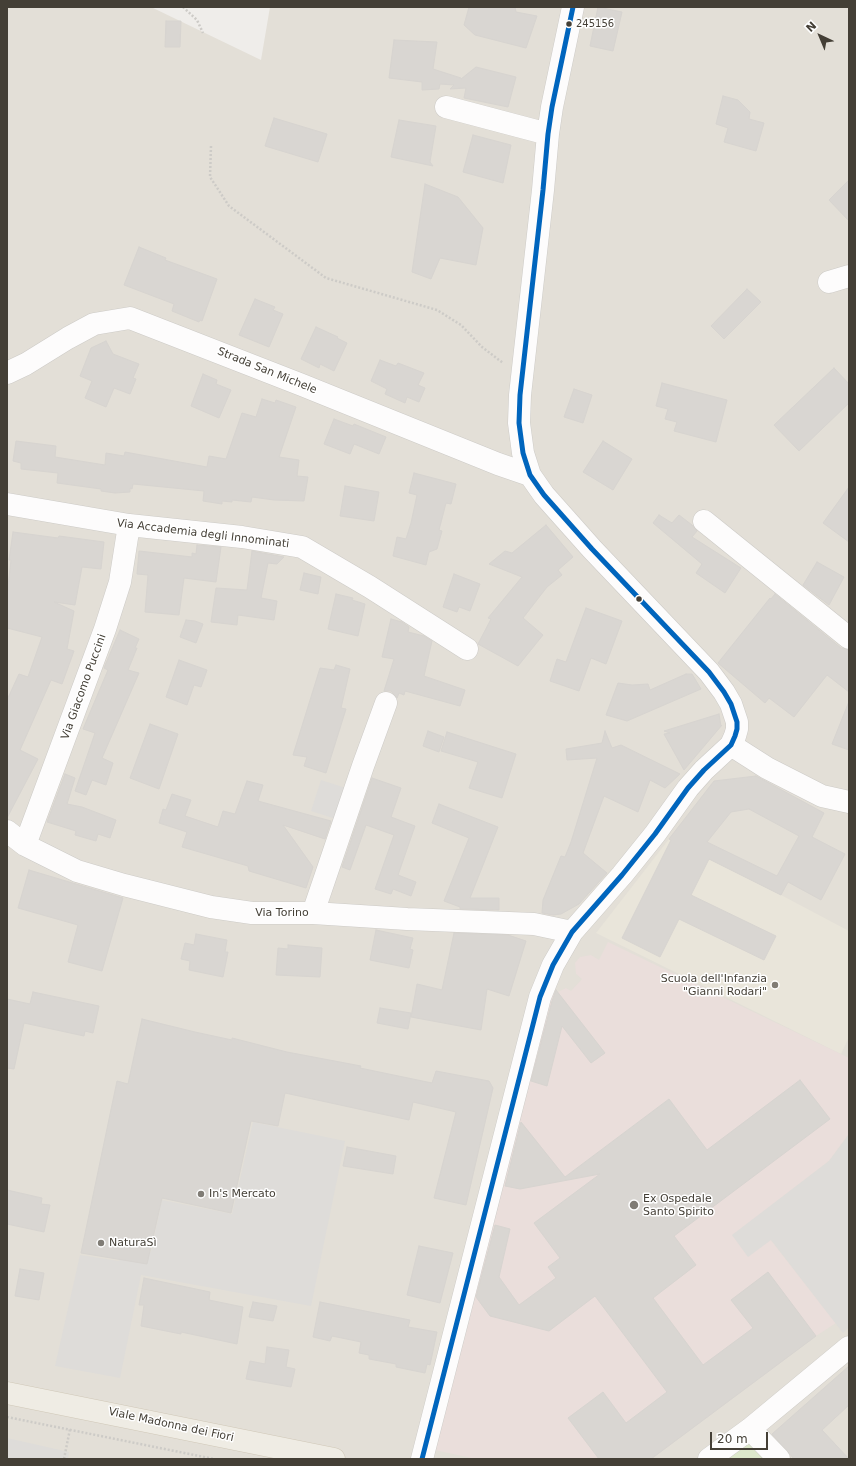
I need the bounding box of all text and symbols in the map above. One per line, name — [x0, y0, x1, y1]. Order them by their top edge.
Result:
north arrow — [800, 16, 840, 56]
place label: 245156 — [576, 18, 614, 30]
marker: 245156 — [564, 19, 574, 29]
text: N — [803, 19, 819, 35]
street label: Strada San Michele — [215, 345, 319, 397]
street label: Via Accademia degli Innominati — [116, 517, 290, 551]
unlabelled marker — [634, 594, 644, 604]
street label: Via Giacomo Puccini — [59, 632, 109, 742]
street label: Via Torino — [255, 906, 309, 920]
place label: Scuola dell'Infanzia "Gianni Rodari" — [661, 972, 767, 998]
marker: Scuola dell'Infanzia "Gianni Rodari" — [770, 980, 780, 990]
place label: In's Mercato — [209, 1187, 276, 1201]
marker: In's Mercato — [196, 1189, 206, 1199]
place label: Ex Ospedale Santo Spirito — [643, 1192, 714, 1218]
marker: Ex Ospedale Santo Spirito — [628, 1199, 640, 1211]
place label: NaturaSì — [109, 1236, 157, 1250]
marker: NaturaSì — [96, 1238, 106, 1248]
street label: Viale Madonna dei Fiori — [107, 1405, 235, 1445]
scale bar — [712, 1424, 770, 1450]
text: 20 m — [717, 1432, 748, 1446]

